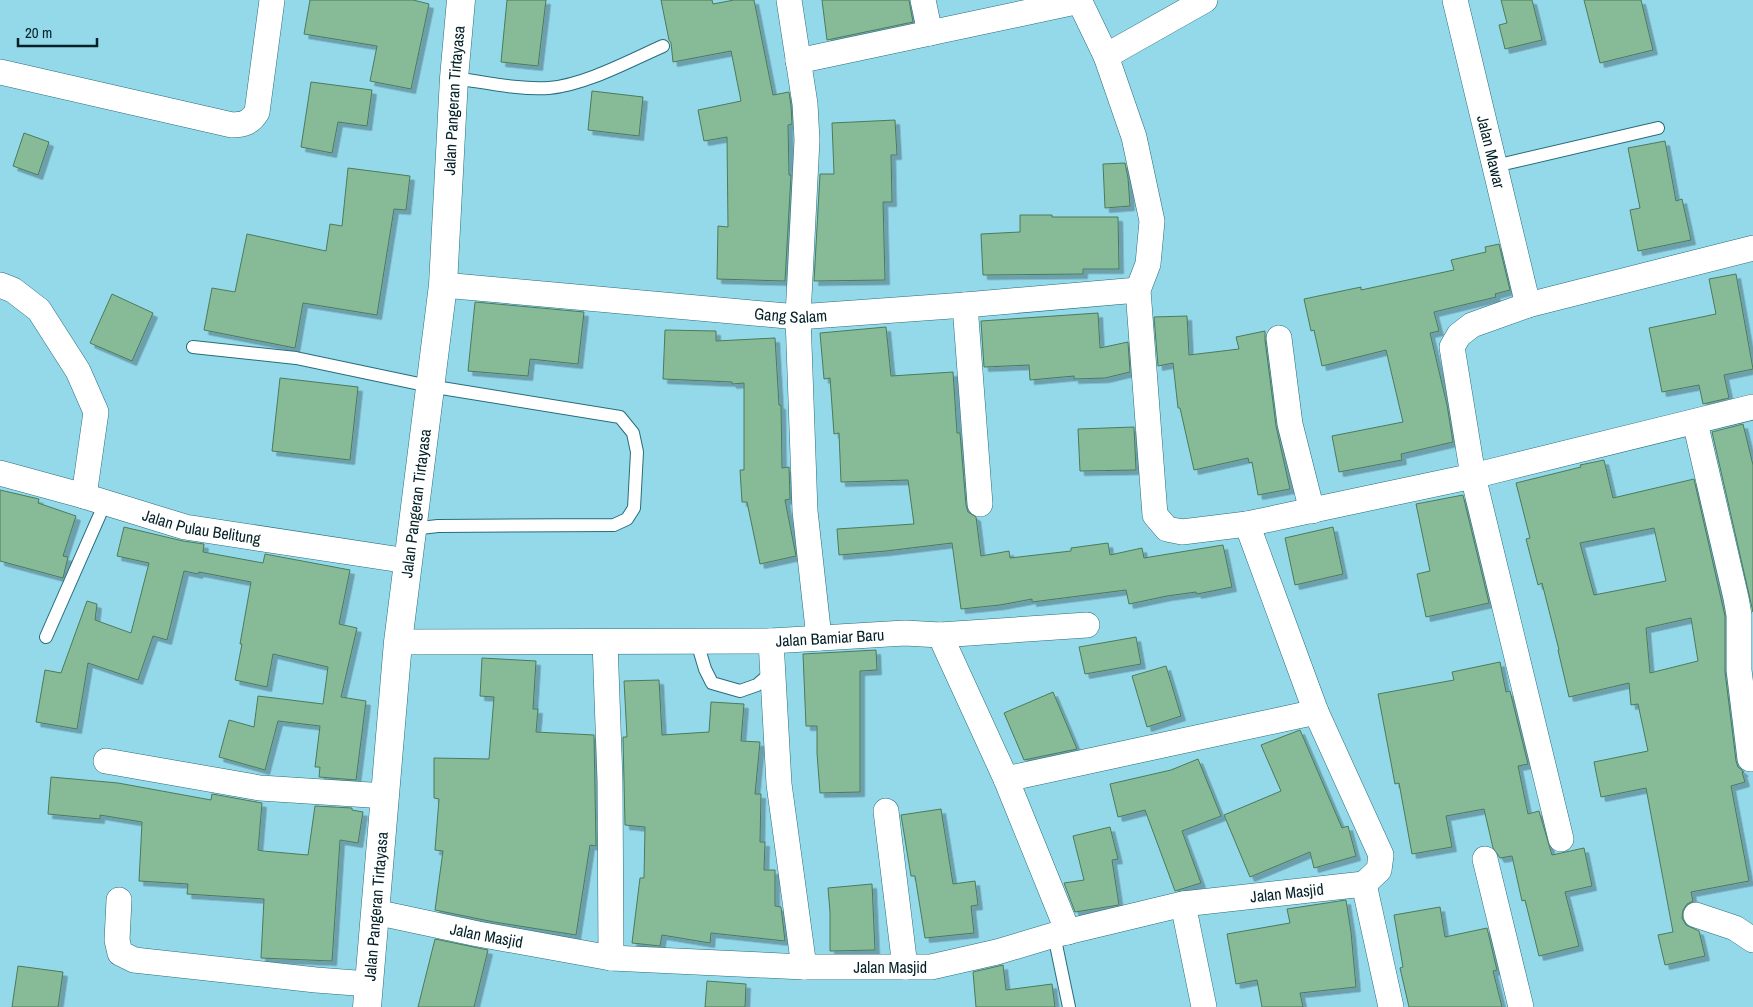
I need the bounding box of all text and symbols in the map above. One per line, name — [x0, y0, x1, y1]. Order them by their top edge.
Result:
scale bar — [18, 15, 96, 47]
text: 20 m — [25, 22, 52, 43]
street label: Jalan Pangeran Tirtayasa — [438, 24, 470, 176]
street label: Jalan Mawar — [1472, 113, 1511, 191]
street label: Gang Salam — [753, 302, 828, 328]
street label: Jalan Pangeran Tirtayasa — [395, 427, 436, 579]
street label: Jalan Pulau Belitung — [140, 504, 263, 550]
street label: Jalan Bamiar Baru — [775, 623, 885, 652]
street label: Jalan Pangeran Tirtayasa — [358, 830, 393, 982]
street label: Jalan Masjid — [1249, 878, 1325, 908]
street label: Jalan Masjid — [448, 917, 525, 953]
street label: Jalan Masjid — [853, 956, 927, 978]

